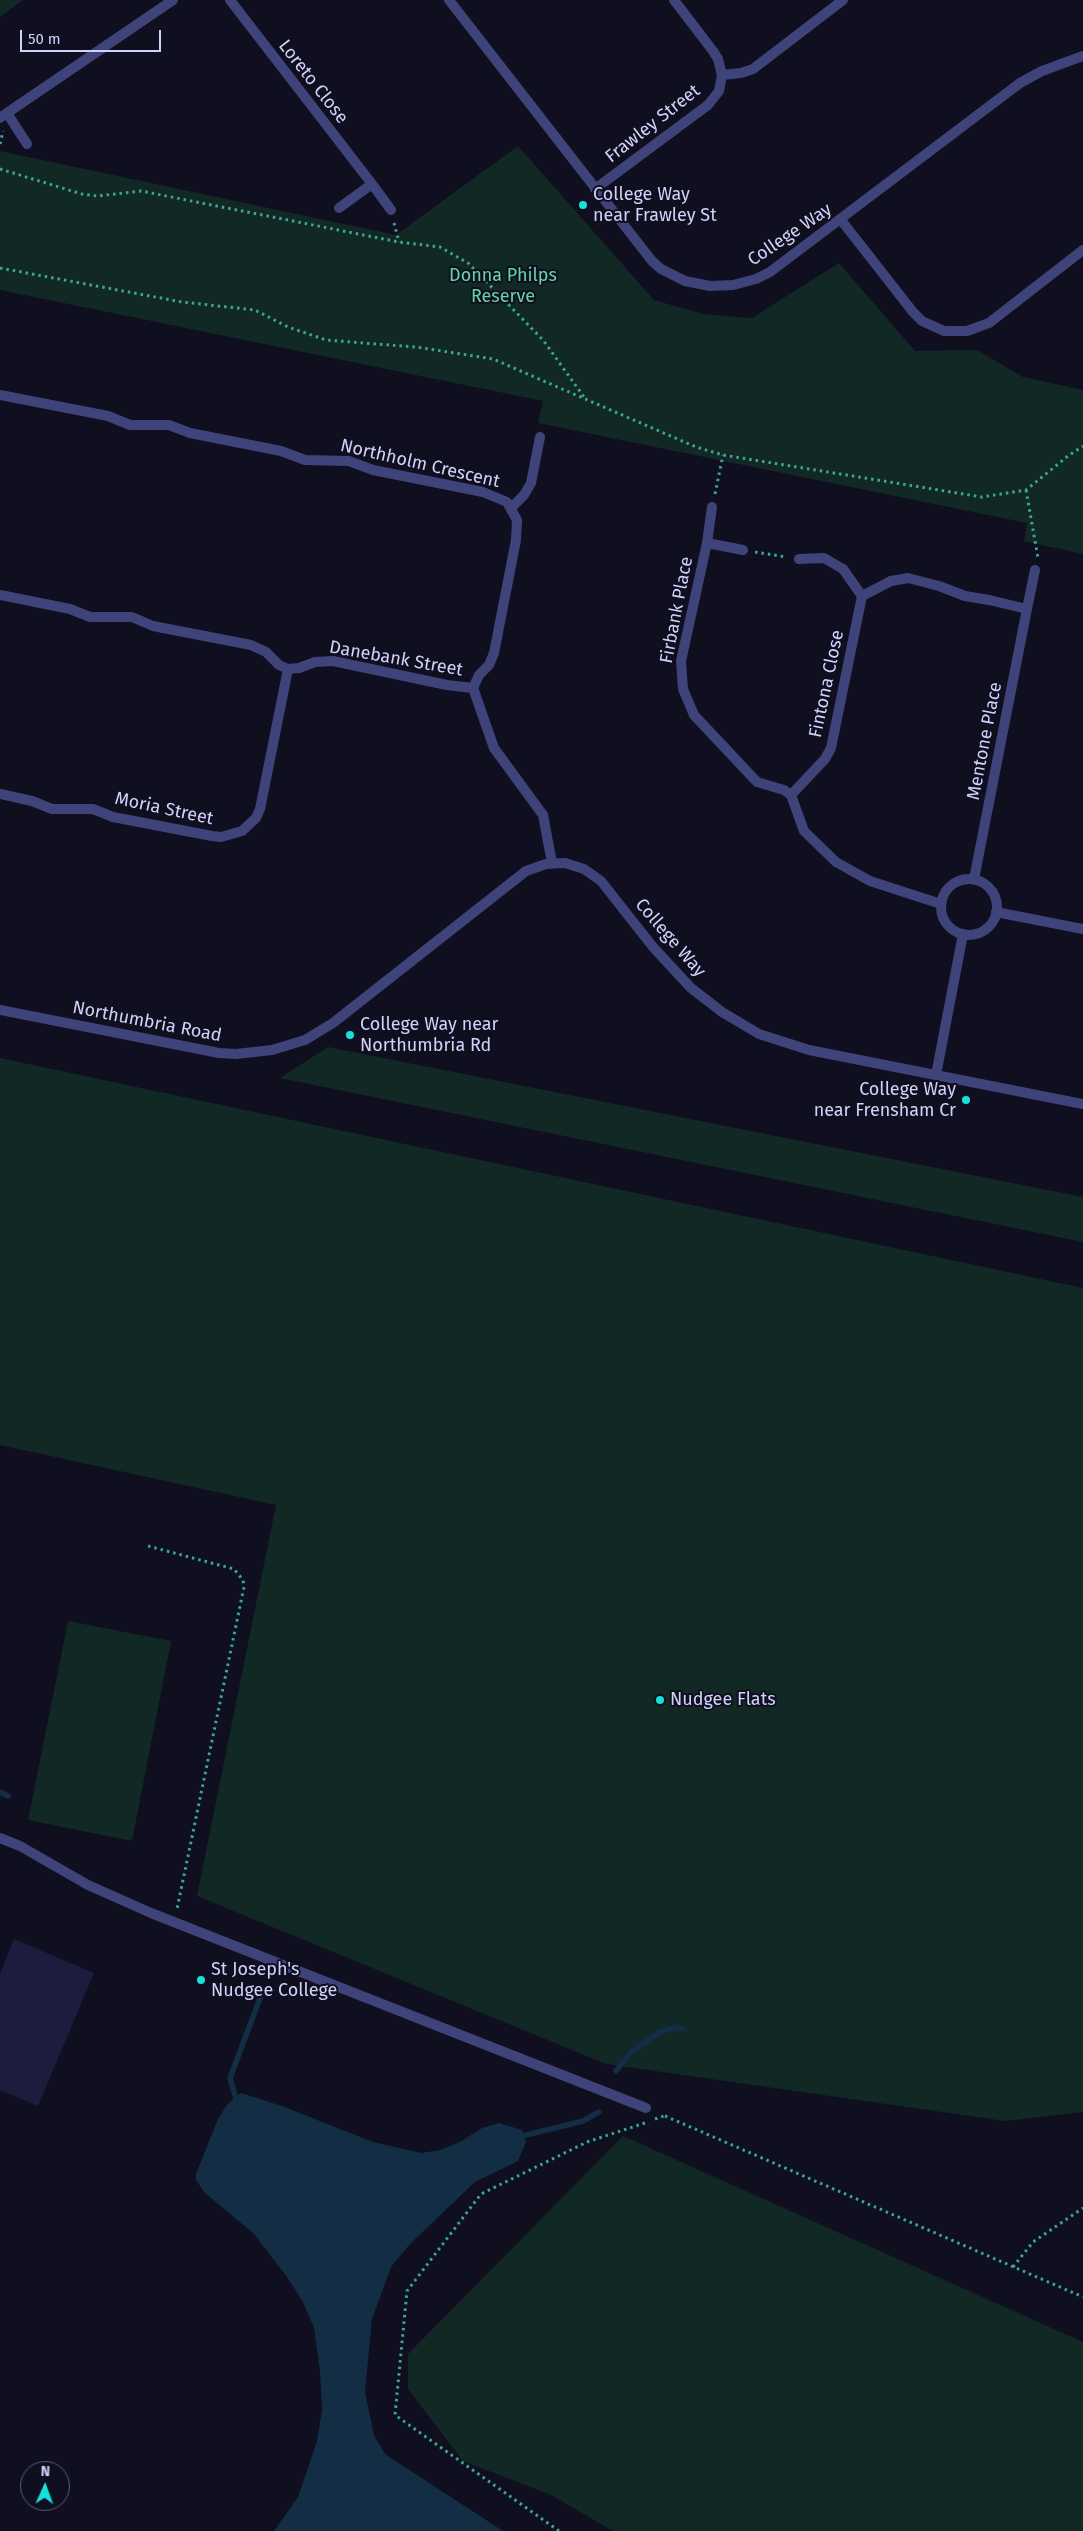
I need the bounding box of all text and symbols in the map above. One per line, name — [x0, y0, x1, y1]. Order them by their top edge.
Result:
scale bar — [22, 20, 164, 52]
text: 50 m — [28, 30, 61, 48]
street label: Loreto Close — [274, 36, 352, 128]
street label: Frawley Street — [601, 80, 705, 168]
place label: College Way near Frawley St — [593, 184, 717, 226]
marker: College Way near Frawley St — [577, 199, 589, 211]
street label: College Way — [744, 199, 836, 271]
park label: Donna Philps Reserve — [449, 265, 557, 308]
street label: Northholm Crescent — [338, 435, 502, 493]
street label: Firbank Place — [656, 555, 698, 665]
street label: Fintona Close — [805, 628, 849, 740]
street label: Danebank Street — [328, 637, 464, 681]
street label: Mentone Place — [963, 680, 1007, 802]
street label: Moria Street — [113, 788, 215, 830]
street label: College Way — [630, 894, 710, 982]
street label: Northumbria Road — [71, 997, 223, 1047]
place label: College Way near Northumbria Rd — [360, 1014, 499, 1056]
marker: College Way near Northumbria Rd — [344, 1029, 356, 1041]
place label: College Way near Frensham Cr — [814, 1079, 956, 1122]
marker: College Way near Frensham Cr — [960, 1094, 972, 1106]
place label: Nudgee Flats — [670, 1689, 776, 1711]
marker: Nudgee Flats — [654, 1694, 666, 1706]
place label: St Joseph's Nudgee College — [211, 1959, 337, 2002]
marker: St Joseph's Nudgee College — [195, 1974, 207, 1986]
north arrow — [20, 2461, 70, 2511]
text: N — [41, 2463, 50, 2480]

